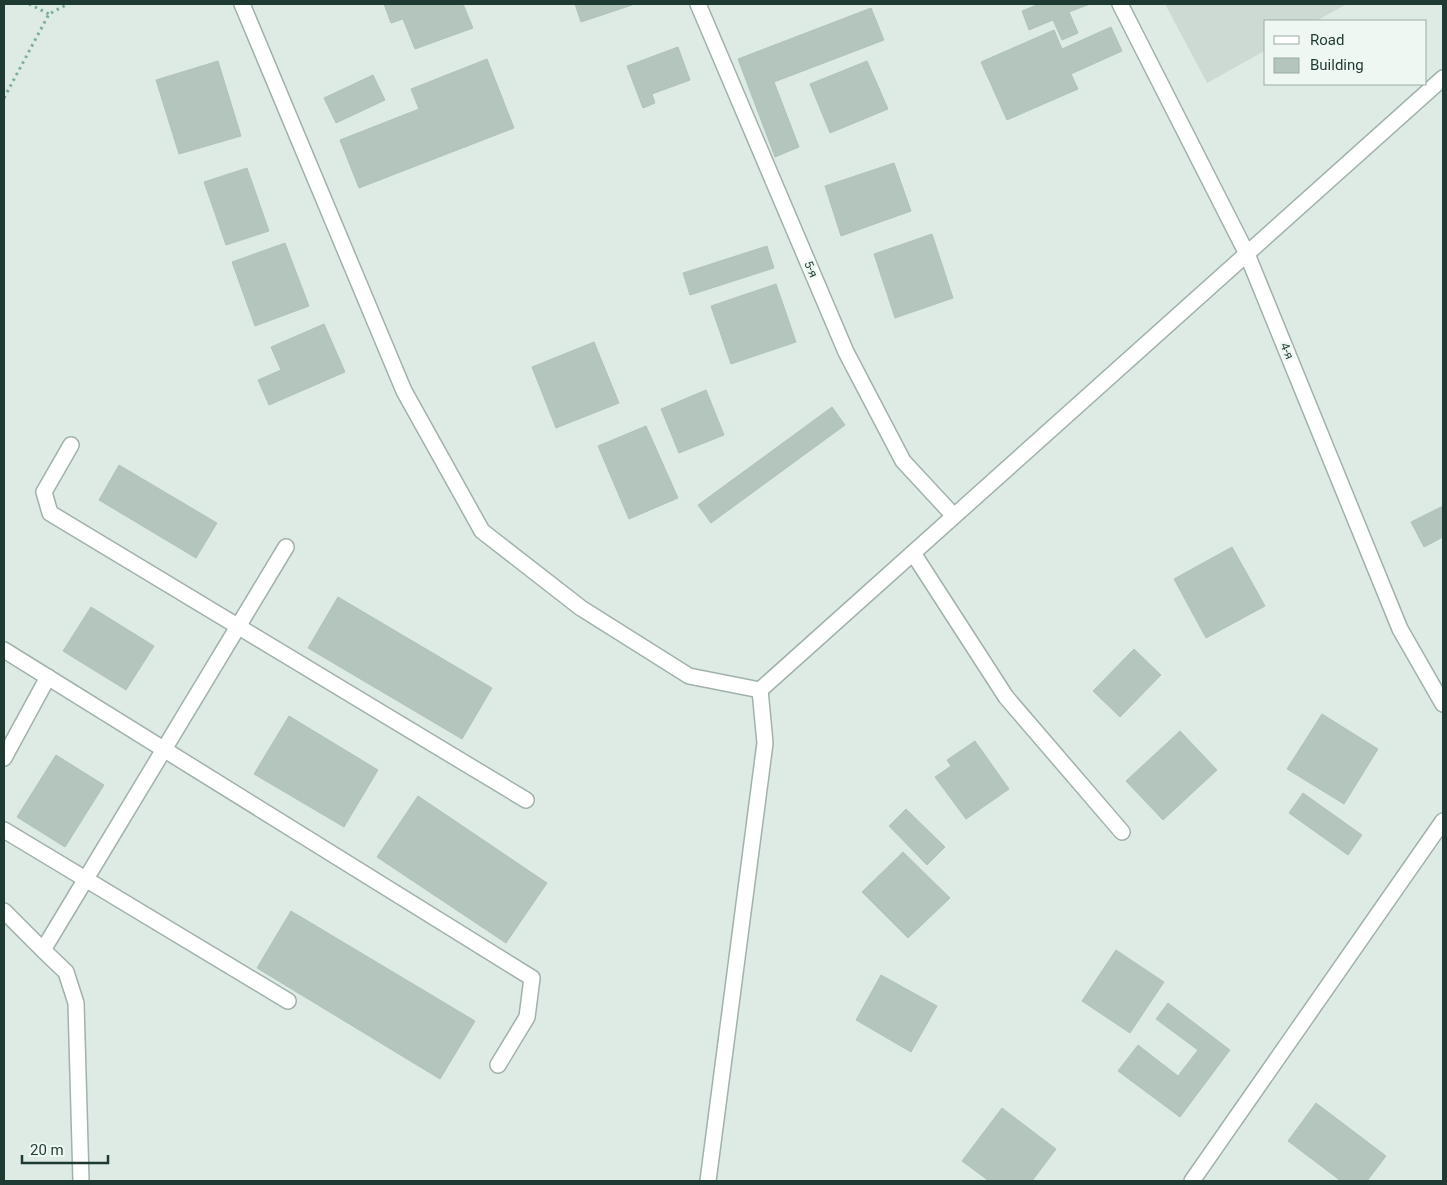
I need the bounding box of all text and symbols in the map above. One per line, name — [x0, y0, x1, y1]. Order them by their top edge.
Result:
legend — [1264, 20, 1427, 85]
text: Road — [1310, 31, 1344, 49]
text: Building — [1310, 56, 1364, 74]
street label: 5-я — [801, 259, 821, 279]
street label: 4-я — [1277, 341, 1297, 361]
scale bar — [22, 1132, 109, 1164]
text: 20 m — [30, 1141, 64, 1159]

